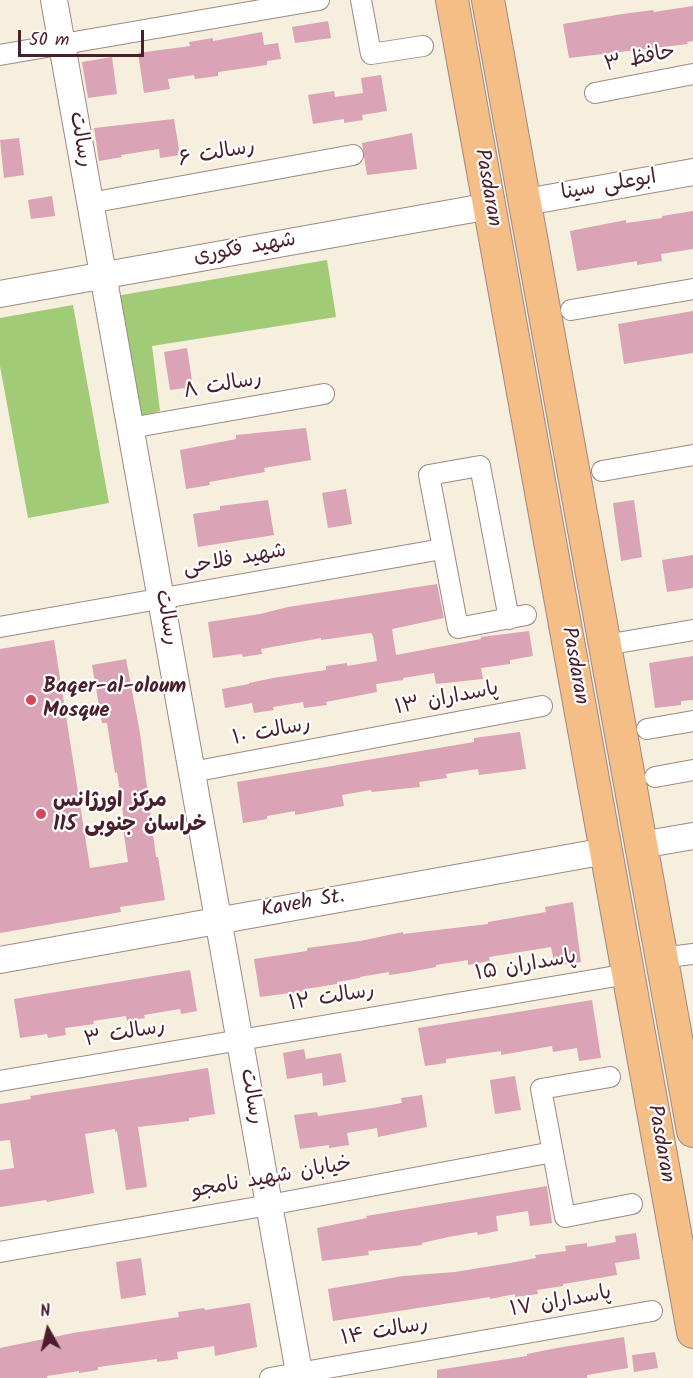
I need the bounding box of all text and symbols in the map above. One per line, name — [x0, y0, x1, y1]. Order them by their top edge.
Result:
scale bar — [21, 18, 147, 56]
text: 50 m — [29, 26, 69, 55]
street label: حافظ ۳ — [602, 41, 678, 79]
street label: رسالت — [62, 110, 96, 170]
street label: رسالت ۶ — [177, 136, 257, 174]
street label: Pasdaran — [467, 147, 505, 229]
street label: ابوعلی سینا — [559, 166, 659, 208]
street label: شهید فکوری — [192, 229, 298, 271]
street label: رسالت ۸ — [182, 368, 264, 406]
street label: شهید فلاحی — [181, 540, 289, 582]
street label: رسالت — [148, 588, 182, 648]
street label: Pasdaran — [554, 625, 592, 707]
place label: Baqer-al-oloum Mosque — [43, 675, 186, 725]
street label: پاسداران ۱۳ — [393, 678, 501, 722]
marker: Baqer-al-oloum Mosque — [24, 693, 38, 707]
street label: رسالت ۱۰ — [231, 713, 313, 753]
place label: مرکز اورژانس 115 خراسان جنوبی — [53, 789, 207, 839]
marker: مرکز اورژانس 115 خراسان جنوبی — [34, 807, 48, 821]
street label: Kaveh St. — [259, 885, 347, 925]
street label: پاسداران ۱۵ — [473, 946, 579, 988]
street label: رسالت ۱۲ — [287, 980, 377, 1018]
street label: رسالت ۳ — [82, 1015, 168, 1055]
street label: رسالت — [233, 1067, 267, 1127]
street label: Pasdaran — [640, 1103, 678, 1185]
street label: خیابان شهید نامجو — [190, 1153, 354, 1205]
street label: پاسداران ۱۷ — [508, 1282, 614, 1324]
text: N — [39, 1299, 52, 1325]
north arrow — [18, 1300, 78, 1360]
street label: رسالت ۱۴ — [339, 1313, 431, 1353]

